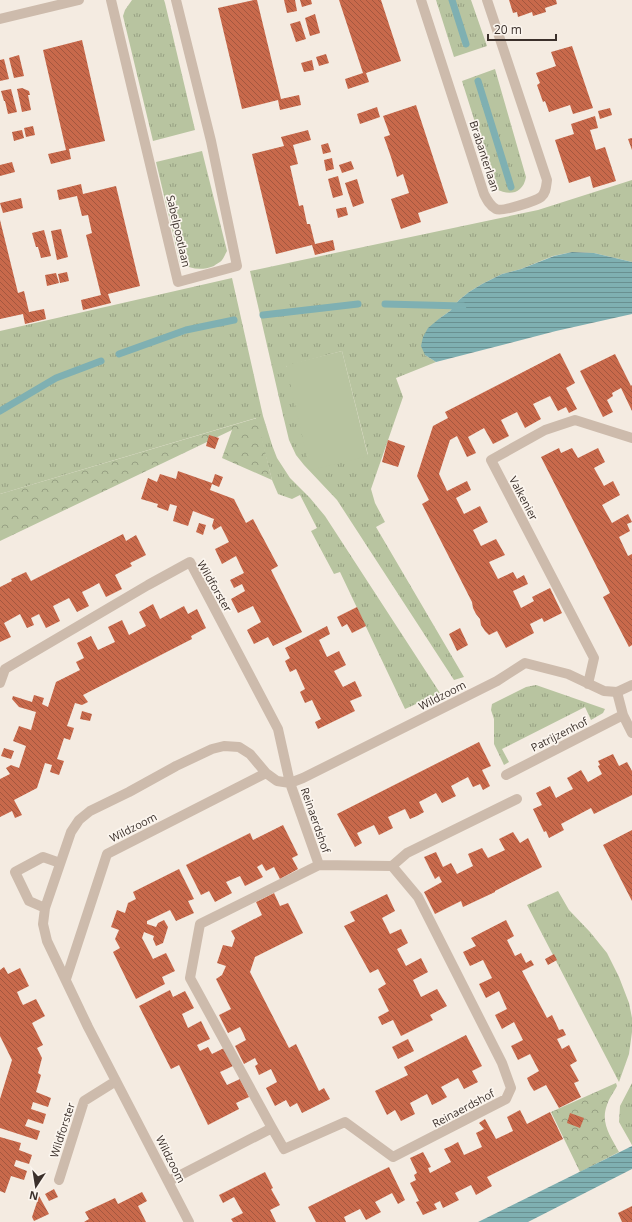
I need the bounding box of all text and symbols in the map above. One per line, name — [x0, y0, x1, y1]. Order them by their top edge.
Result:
scale bar — [488, 16, 556, 42]
text: 20 m — [494, 21, 522, 38]
street label: Brabanterlaan — [466, 119, 504, 193]
street label: Sabelpootlaan — [163, 194, 195, 268]
street label: Valkenier — [506, 473, 542, 523]
street label: Wildforster — [194, 558, 236, 615]
street label: Wildzoom — [416, 677, 468, 713]
street label: Patrijzenhof — [528, 713, 591, 755]
street label: Reinaerdshof — [298, 785, 335, 856]
street label: Wildzoom — [107, 809, 159, 845]
street label: Reinaerdshof — [429, 1085, 498, 1131]
street label: Wildforster — [46, 1100, 78, 1159]
street label: Wildzoom — [153, 1133, 189, 1185]
north arrow — [16, 1166, 56, 1206]
text: N — [28, 1188, 40, 1205]

